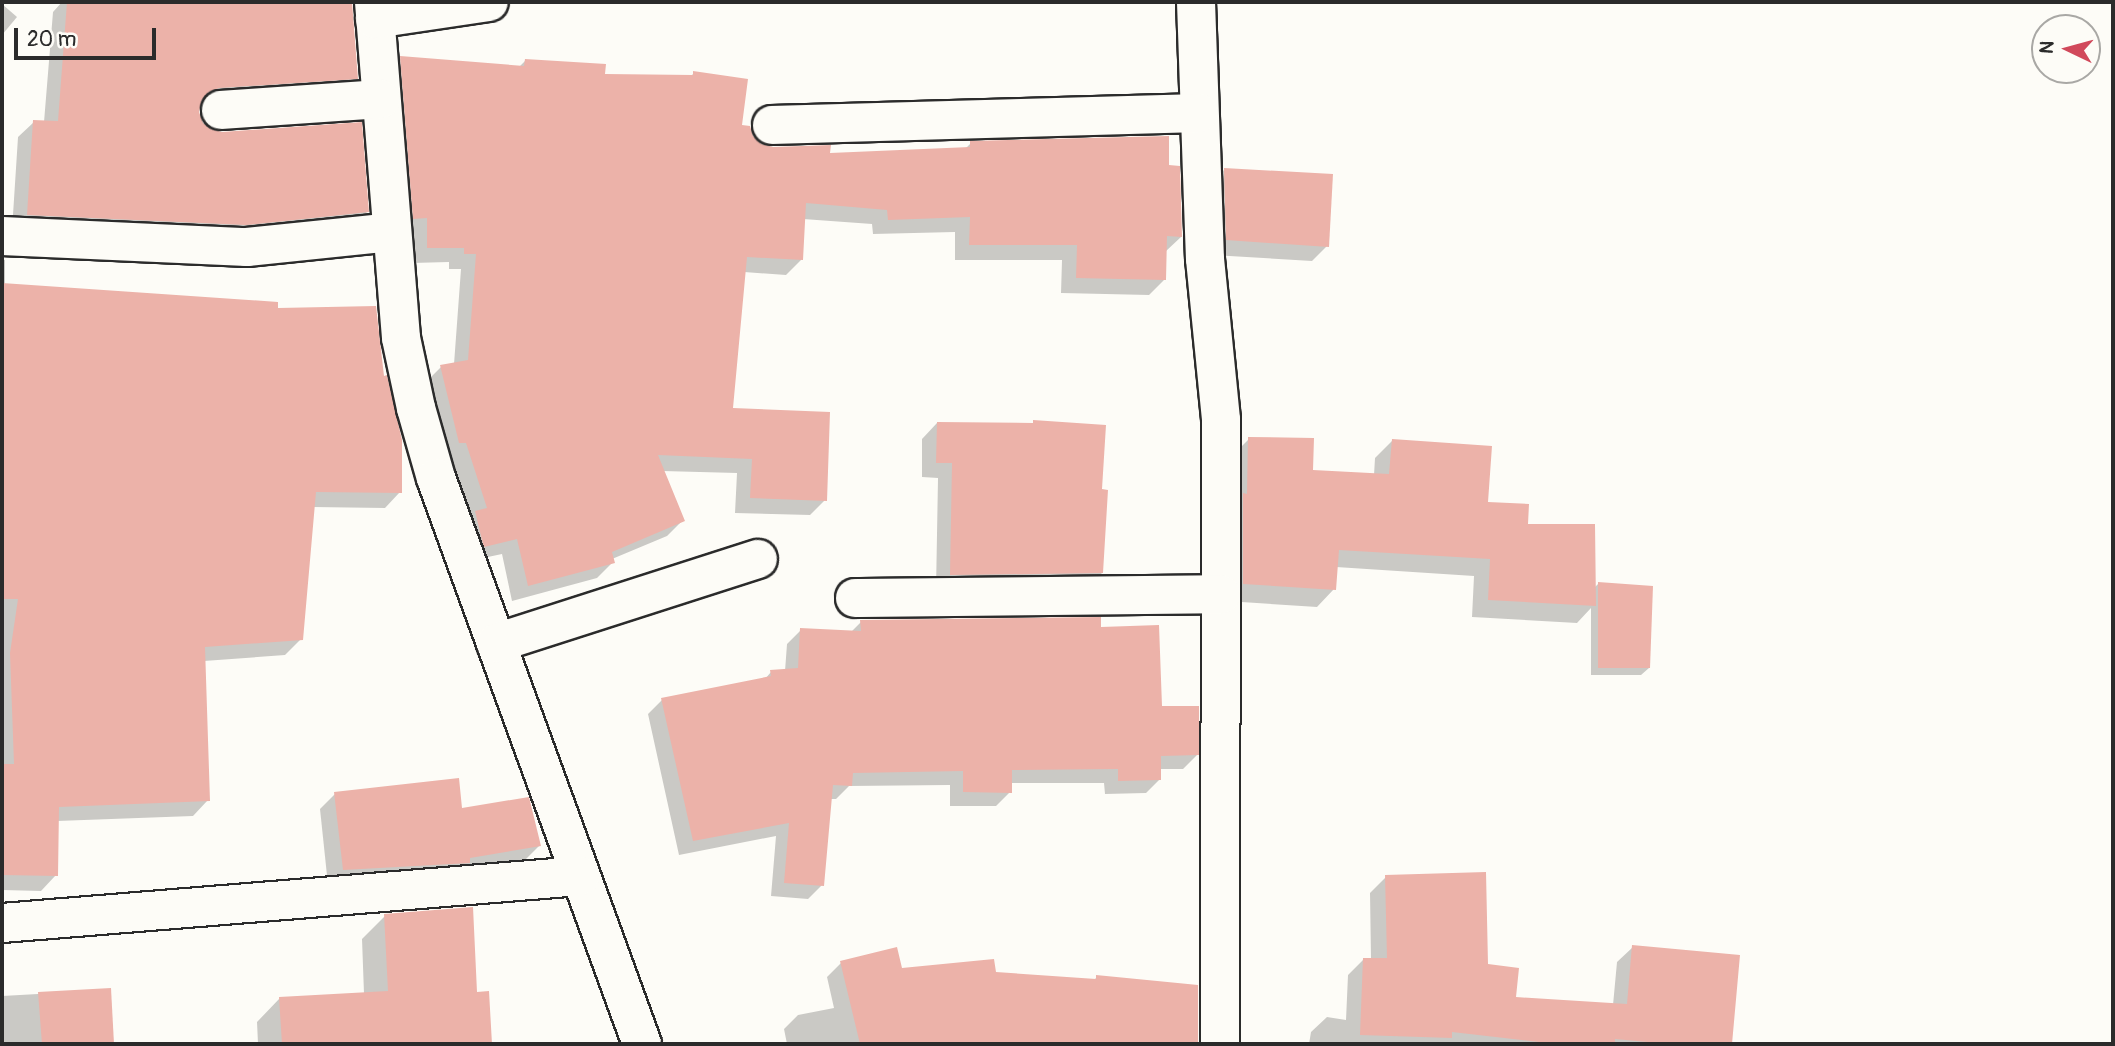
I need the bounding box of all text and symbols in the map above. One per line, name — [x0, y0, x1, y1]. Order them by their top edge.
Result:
scale bar — [18, 14, 159, 58]
north arrow — [2031, 14, 2101, 84]
text: 20 m — [27, 26, 76, 53]
text: N — [2035, 40, 2060, 55]

